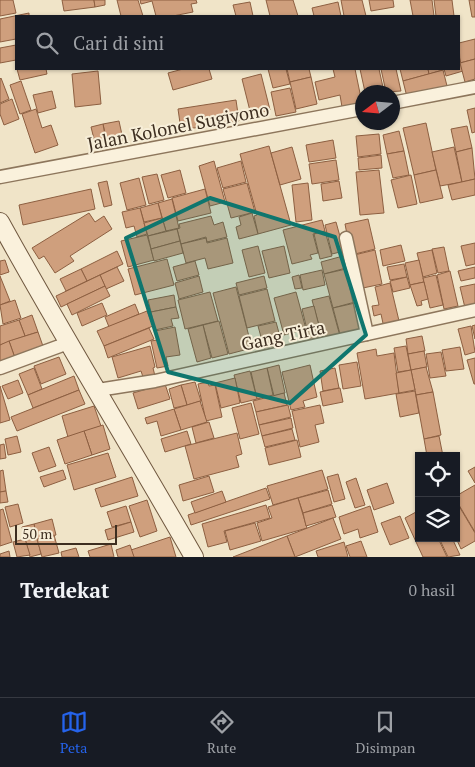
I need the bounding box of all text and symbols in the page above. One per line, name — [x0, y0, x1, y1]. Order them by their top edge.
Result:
search box — [15, 15, 460, 70]
icon: search — [33, 29, 61, 57]
text: Cari di sini — [73, 30, 164, 55]
north arrow — [355, 85, 400, 130]
street label: Jalan Kolonel Sugiyono — [85, 97, 271, 155]
street label: Gang Tirta — [239, 314, 327, 356]
map controls — [415, 452, 460, 542]
button: locate — [415, 452, 460, 497]
button: layers — [415, 497, 460, 542]
scale bar — [15, 522, 118, 545]
text: 50 m — [22, 524, 52, 543]
text: Terdekat — [20, 576, 109, 604]
text: 0 hasil — [409, 579, 455, 601]
tab: Peta — [60, 708, 88, 757]
tab: Rute — [207, 708, 236, 757]
tab: Disimpan — [356, 708, 415, 757]

